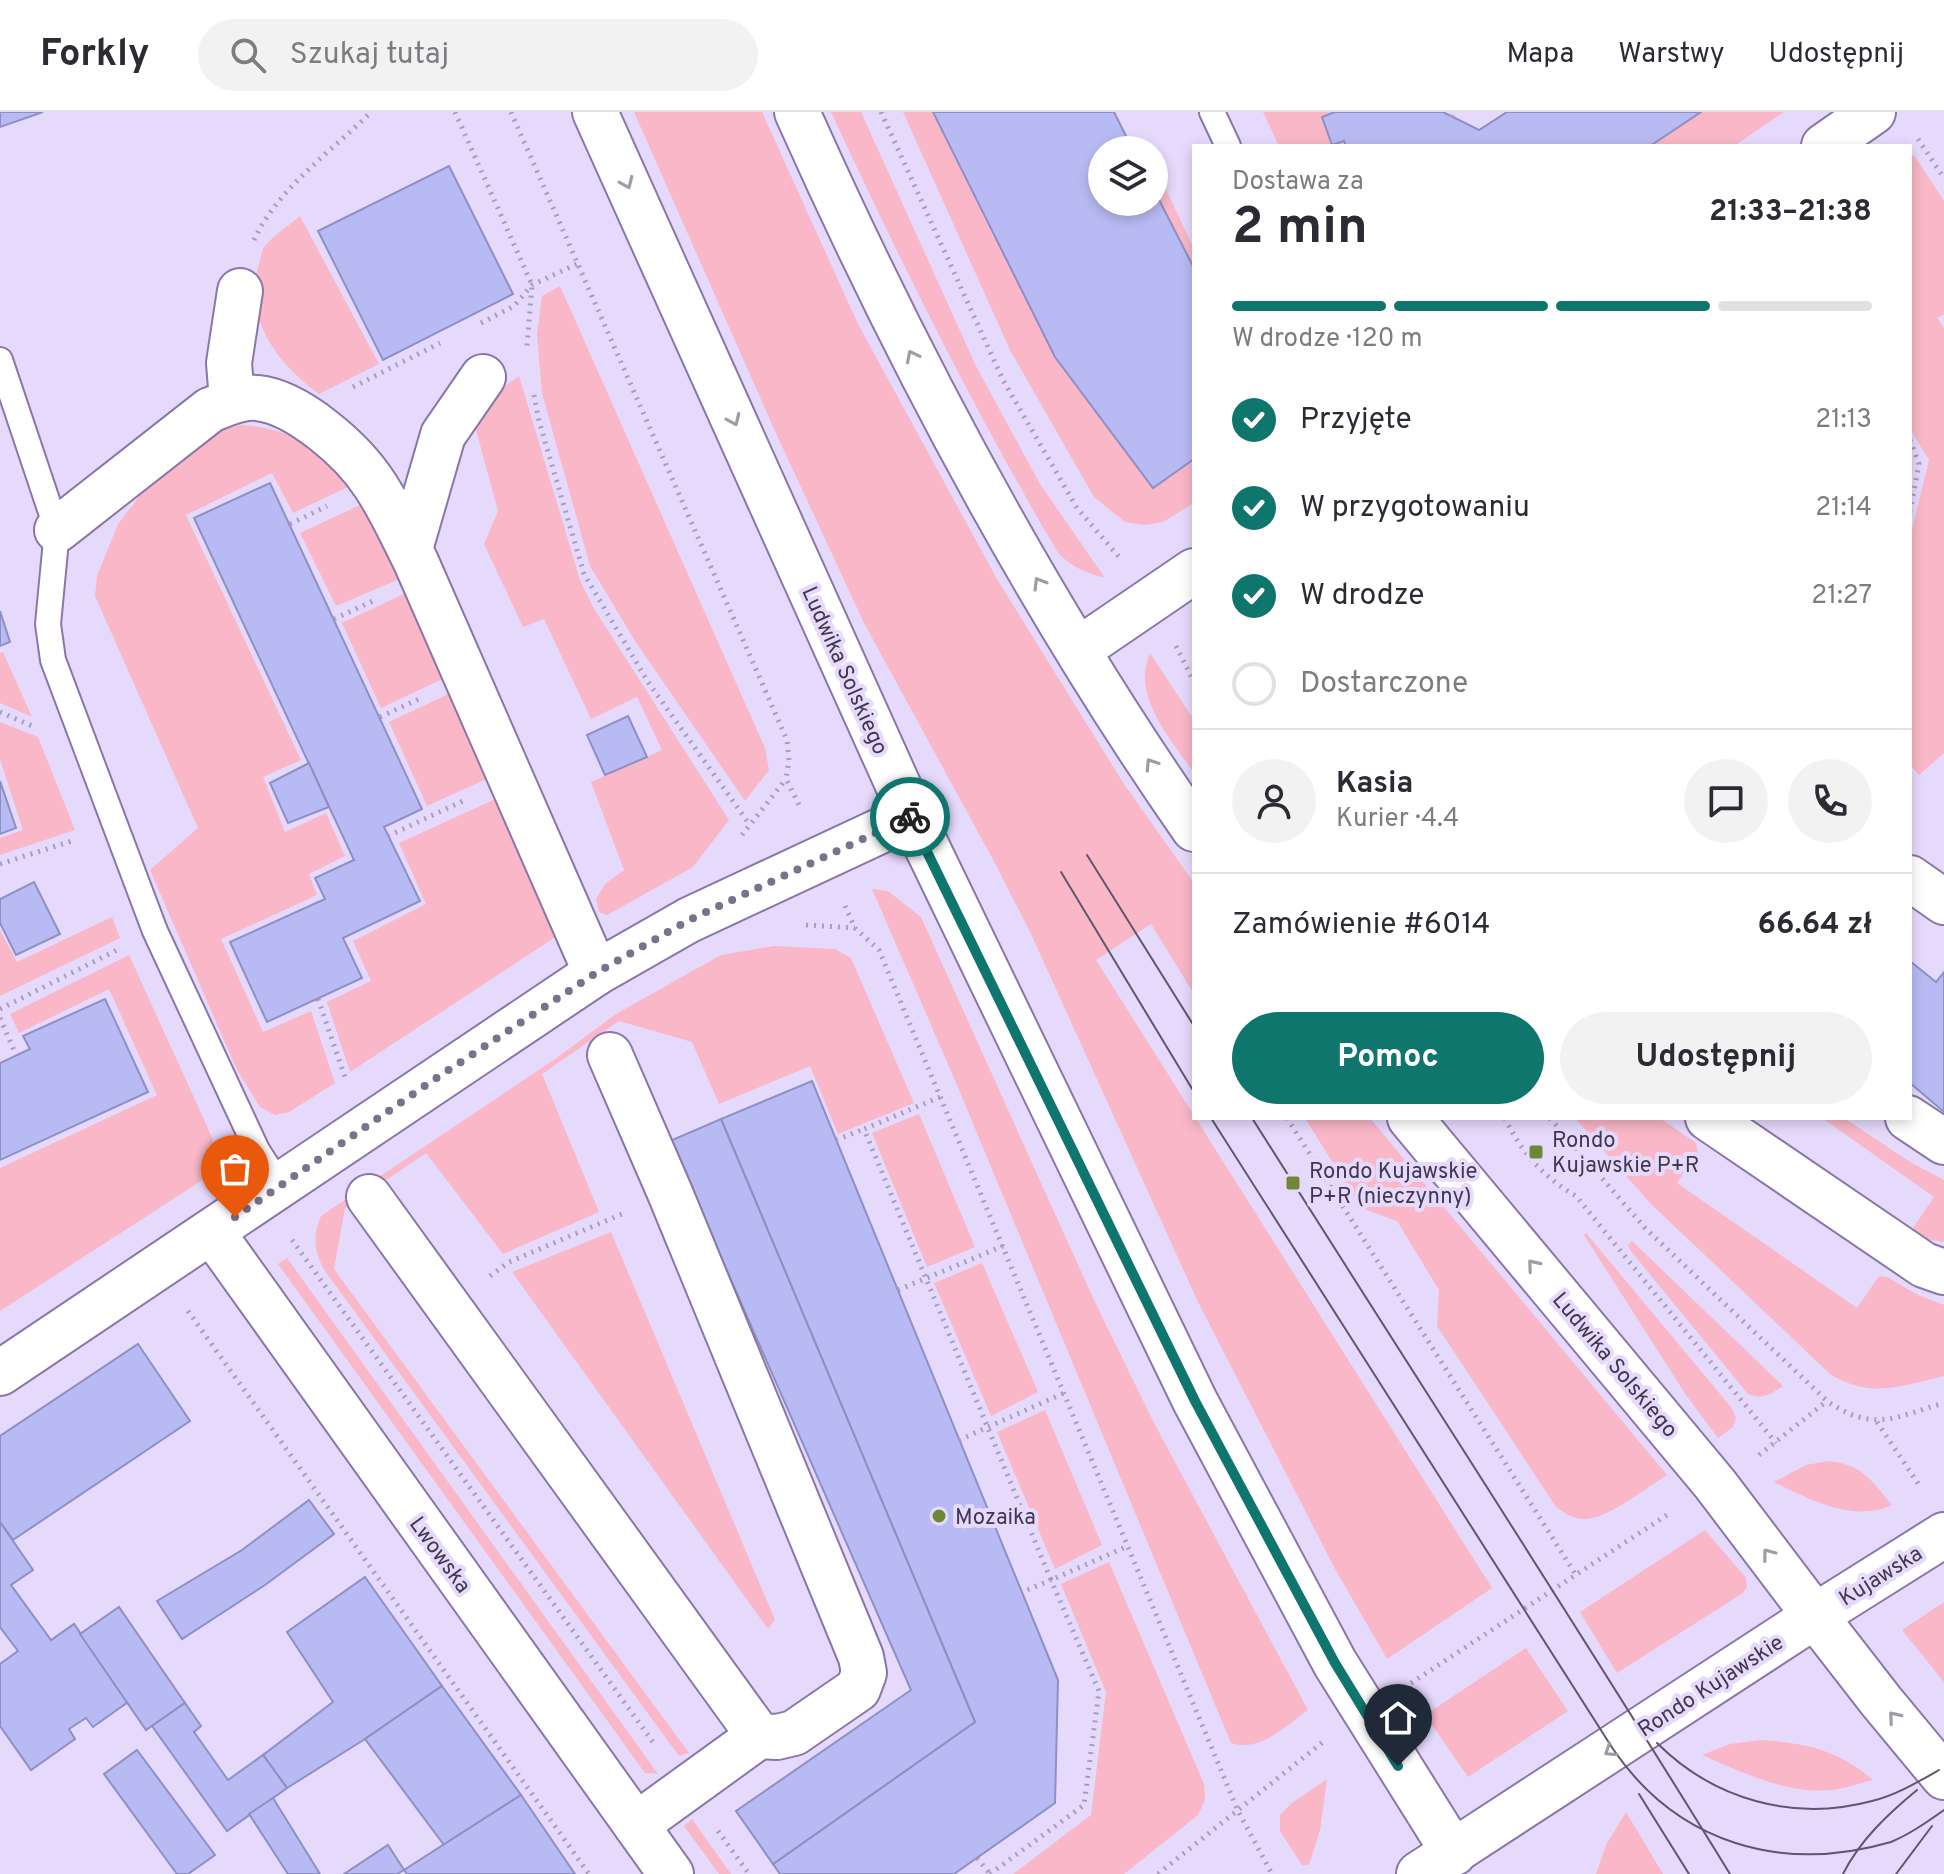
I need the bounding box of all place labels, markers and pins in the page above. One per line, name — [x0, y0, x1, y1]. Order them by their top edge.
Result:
place label: Rondo Kujawskie P+R — [1552, 1128, 1699, 1180]
pin — [201, 1135, 269, 1217]
marker: Rondo Kujawskie P+R — [1527, 1143, 1545, 1161]
place label: Rondo Kujawskie P+R (nieczynny) — [1309, 1159, 1477, 1211]
marker: Rondo Kujawskie P+R (nieczynny) — [1284, 1174, 1302, 1192]
place label: Mozaika — [955, 1505, 1036, 1532]
marker: Mozaika — [930, 1507, 948, 1525]
pin — [1364, 1684, 1432, 1766]

